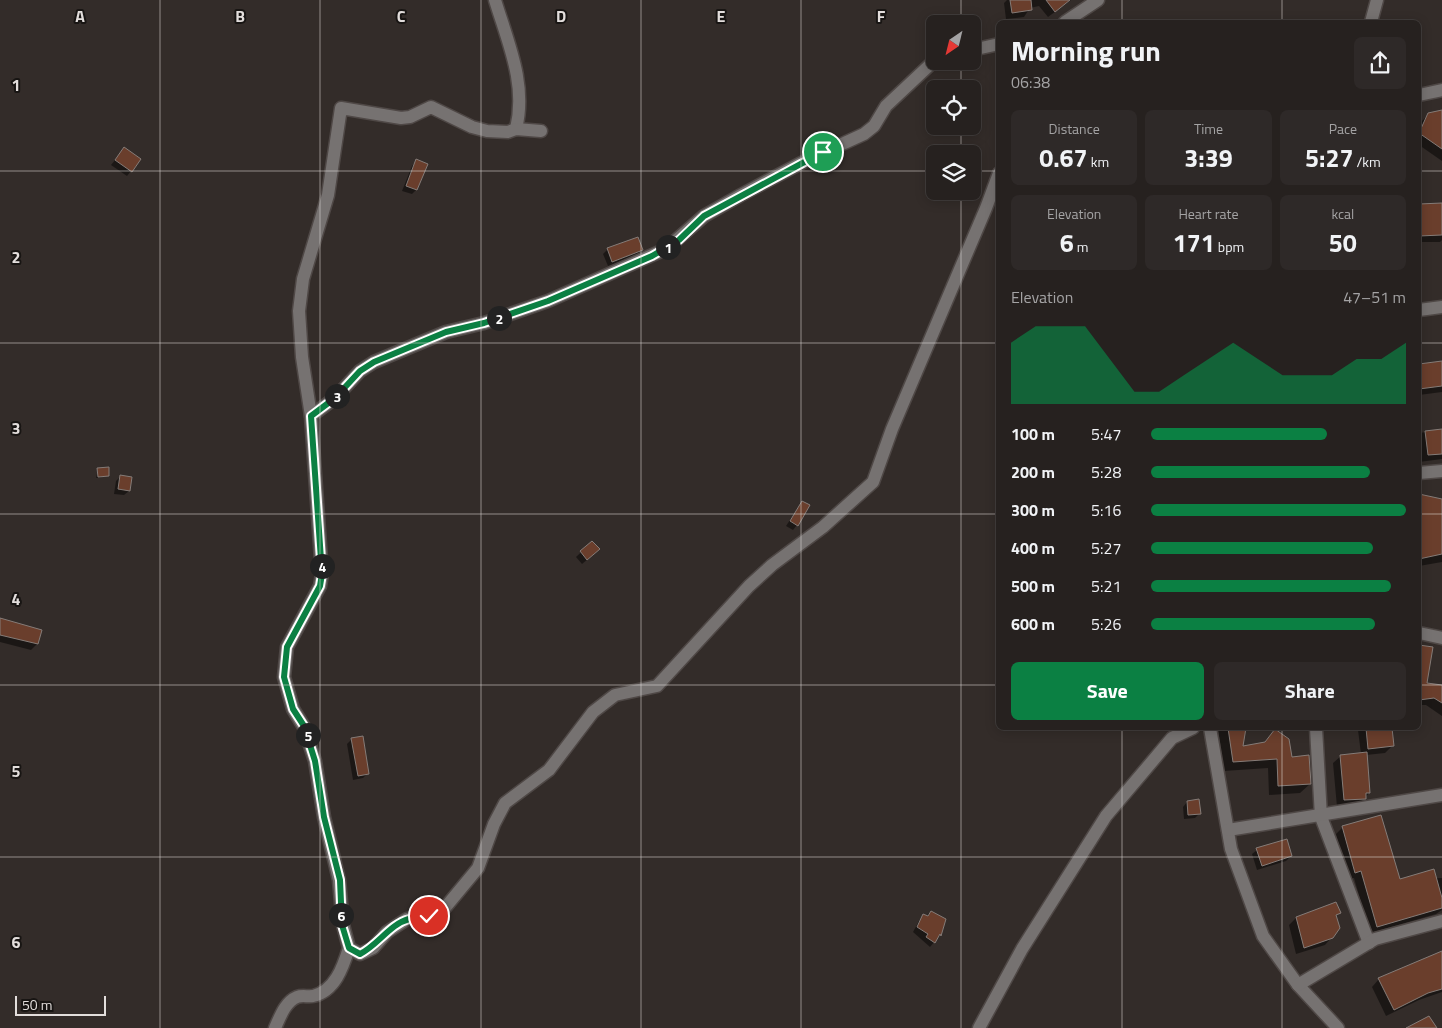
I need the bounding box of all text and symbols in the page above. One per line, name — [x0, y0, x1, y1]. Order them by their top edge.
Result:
text: A — [75, 4, 85, 28]
text: B — [235, 4, 245, 28]
text: C — [397, 4, 406, 28]
text: D — [556, 4, 566, 28]
text: E — [717, 4, 726, 28]
text: F — [877, 4, 886, 28]
north arrow — [926, 15, 981, 70]
map controls — [926, 15, 981, 200]
text: Morning run — [1011, 29, 1161, 72]
button: share — [1354, 37, 1406, 89]
text: 06:38 — [1011, 70, 1050, 94]
text: 1 — [12, 73, 20, 97]
button: locate — [926, 80, 981, 135]
text: Distance — [1049, 118, 1100, 139]
text: Time — [1194, 118, 1223, 139]
text: Pace — [1329, 118, 1357, 139]
pin — [802, 131, 844, 173]
icon: arrive — [809, 138, 837, 166]
text: 0.67 — [1039, 139, 1088, 177]
text: 3:39 — [1184, 139, 1233, 177]
text: 5:27 — [1305, 139, 1353, 177]
button: layers — [926, 145, 981, 200]
text: km — [1088, 151, 1109, 172]
text: /km — [1353, 151, 1381, 172]
text: Elevation — [1047, 203, 1101, 224]
text: Heart rate — [1178, 203, 1239, 224]
text: kcal — [1331, 203, 1354, 224]
text: 6 — [1060, 224, 1074, 262]
text: 171 — [1173, 224, 1215, 262]
text: 50 — [1329, 224, 1357, 262]
pin: 1 — [656, 234, 680, 260]
text: m — [1074, 236, 1089, 257]
text: bpm — [1215, 236, 1244, 257]
text: 1 — [665, 237, 672, 258]
text: 2 — [12, 245, 20, 269]
text: Elevation — [1011, 285, 1073, 309]
text: 47–51 m — [1343, 285, 1406, 309]
pin: 2 — [486, 306, 512, 330]
text: 2 — [496, 308, 503, 329]
pin: 3 — [324, 384, 350, 408]
text: 3 — [334, 386, 341, 407]
text: 3 — [12, 416, 20, 440]
text: 100 m — [1011, 422, 1055, 446]
text: 5:47 — [1091, 422, 1121, 446]
text: 200 m — [1011, 460, 1055, 484]
text: 5:28 — [1091, 460, 1121, 484]
text: 300 m — [1011, 498, 1055, 522]
text: 5:16 — [1091, 498, 1121, 522]
text: 400 m — [1011, 536, 1055, 560]
text: 5:27 — [1091, 536, 1121, 560]
pin: 4 — [310, 554, 334, 578]
text: 4 — [319, 556, 326, 577]
text: 500 m — [1011, 574, 1055, 598]
text: 5:21 — [1091, 574, 1121, 598]
text: 4 — [12, 587, 21, 611]
text: 600 m — [1011, 612, 1055, 636]
text: 5:26 — [1091, 612, 1121, 636]
button: Save — [1011, 662, 1204, 720]
button: Share — [1214, 662, 1406, 720]
pin: 5 — [296, 722, 320, 748]
text: 5 — [305, 725, 312, 746]
text: 5 — [12, 759, 21, 783]
pin — [408, 895, 450, 937]
pin: 6 — [328, 902, 354, 928]
icon: check — [415, 902, 443, 930]
text: 6 — [338, 905, 345, 926]
text: 6 — [12, 930, 21, 954]
scale bar — [15, 993, 106, 1016]
text: 50 m — [22, 994, 52, 1015]

